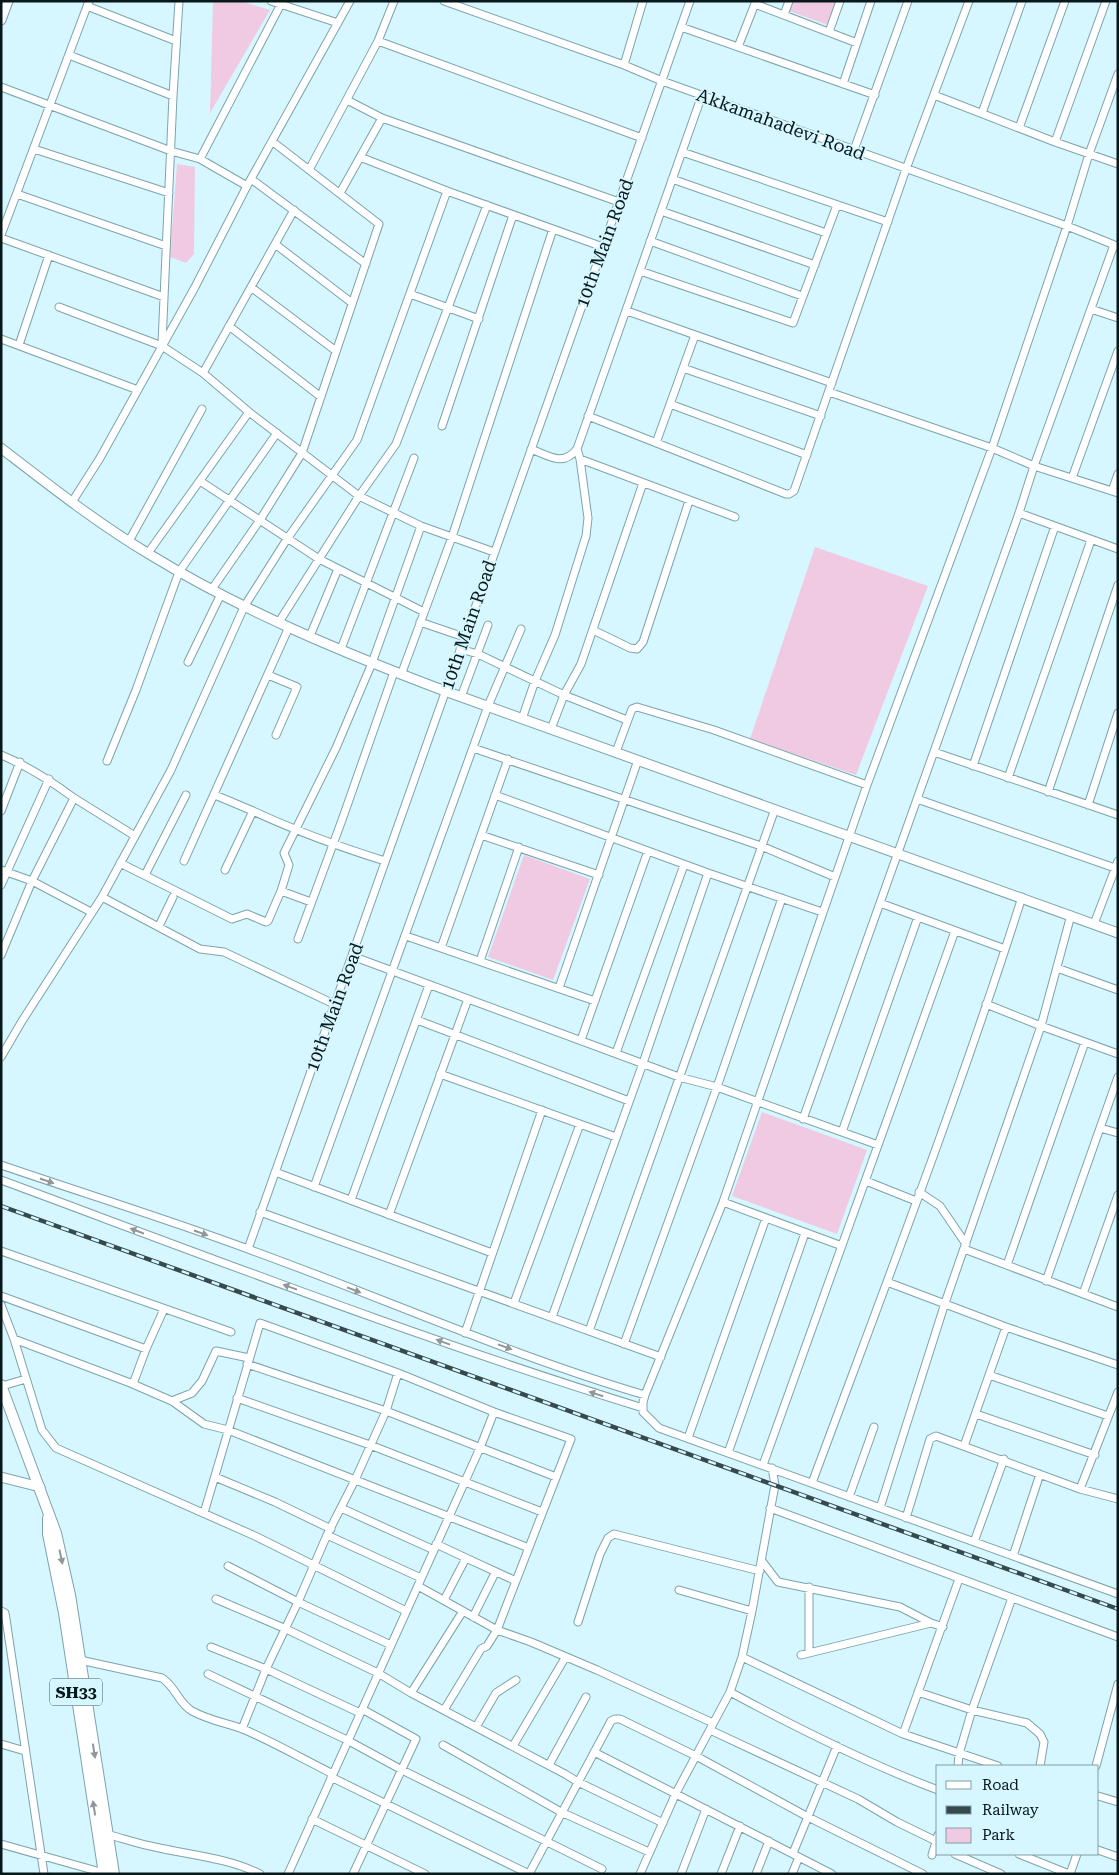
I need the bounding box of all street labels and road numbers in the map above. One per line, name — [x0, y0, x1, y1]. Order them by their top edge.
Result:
street label: Akkamahadevi Road — [694, 84, 869, 164]
street label: 10th Main Road — [571, 175, 637, 310]
street label: 10th Main Road — [436, 557, 500, 693]
street label: 10th Main Road — [301, 939, 367, 1074]
road number: SH33 — [50, 1678, 102, 1705]

